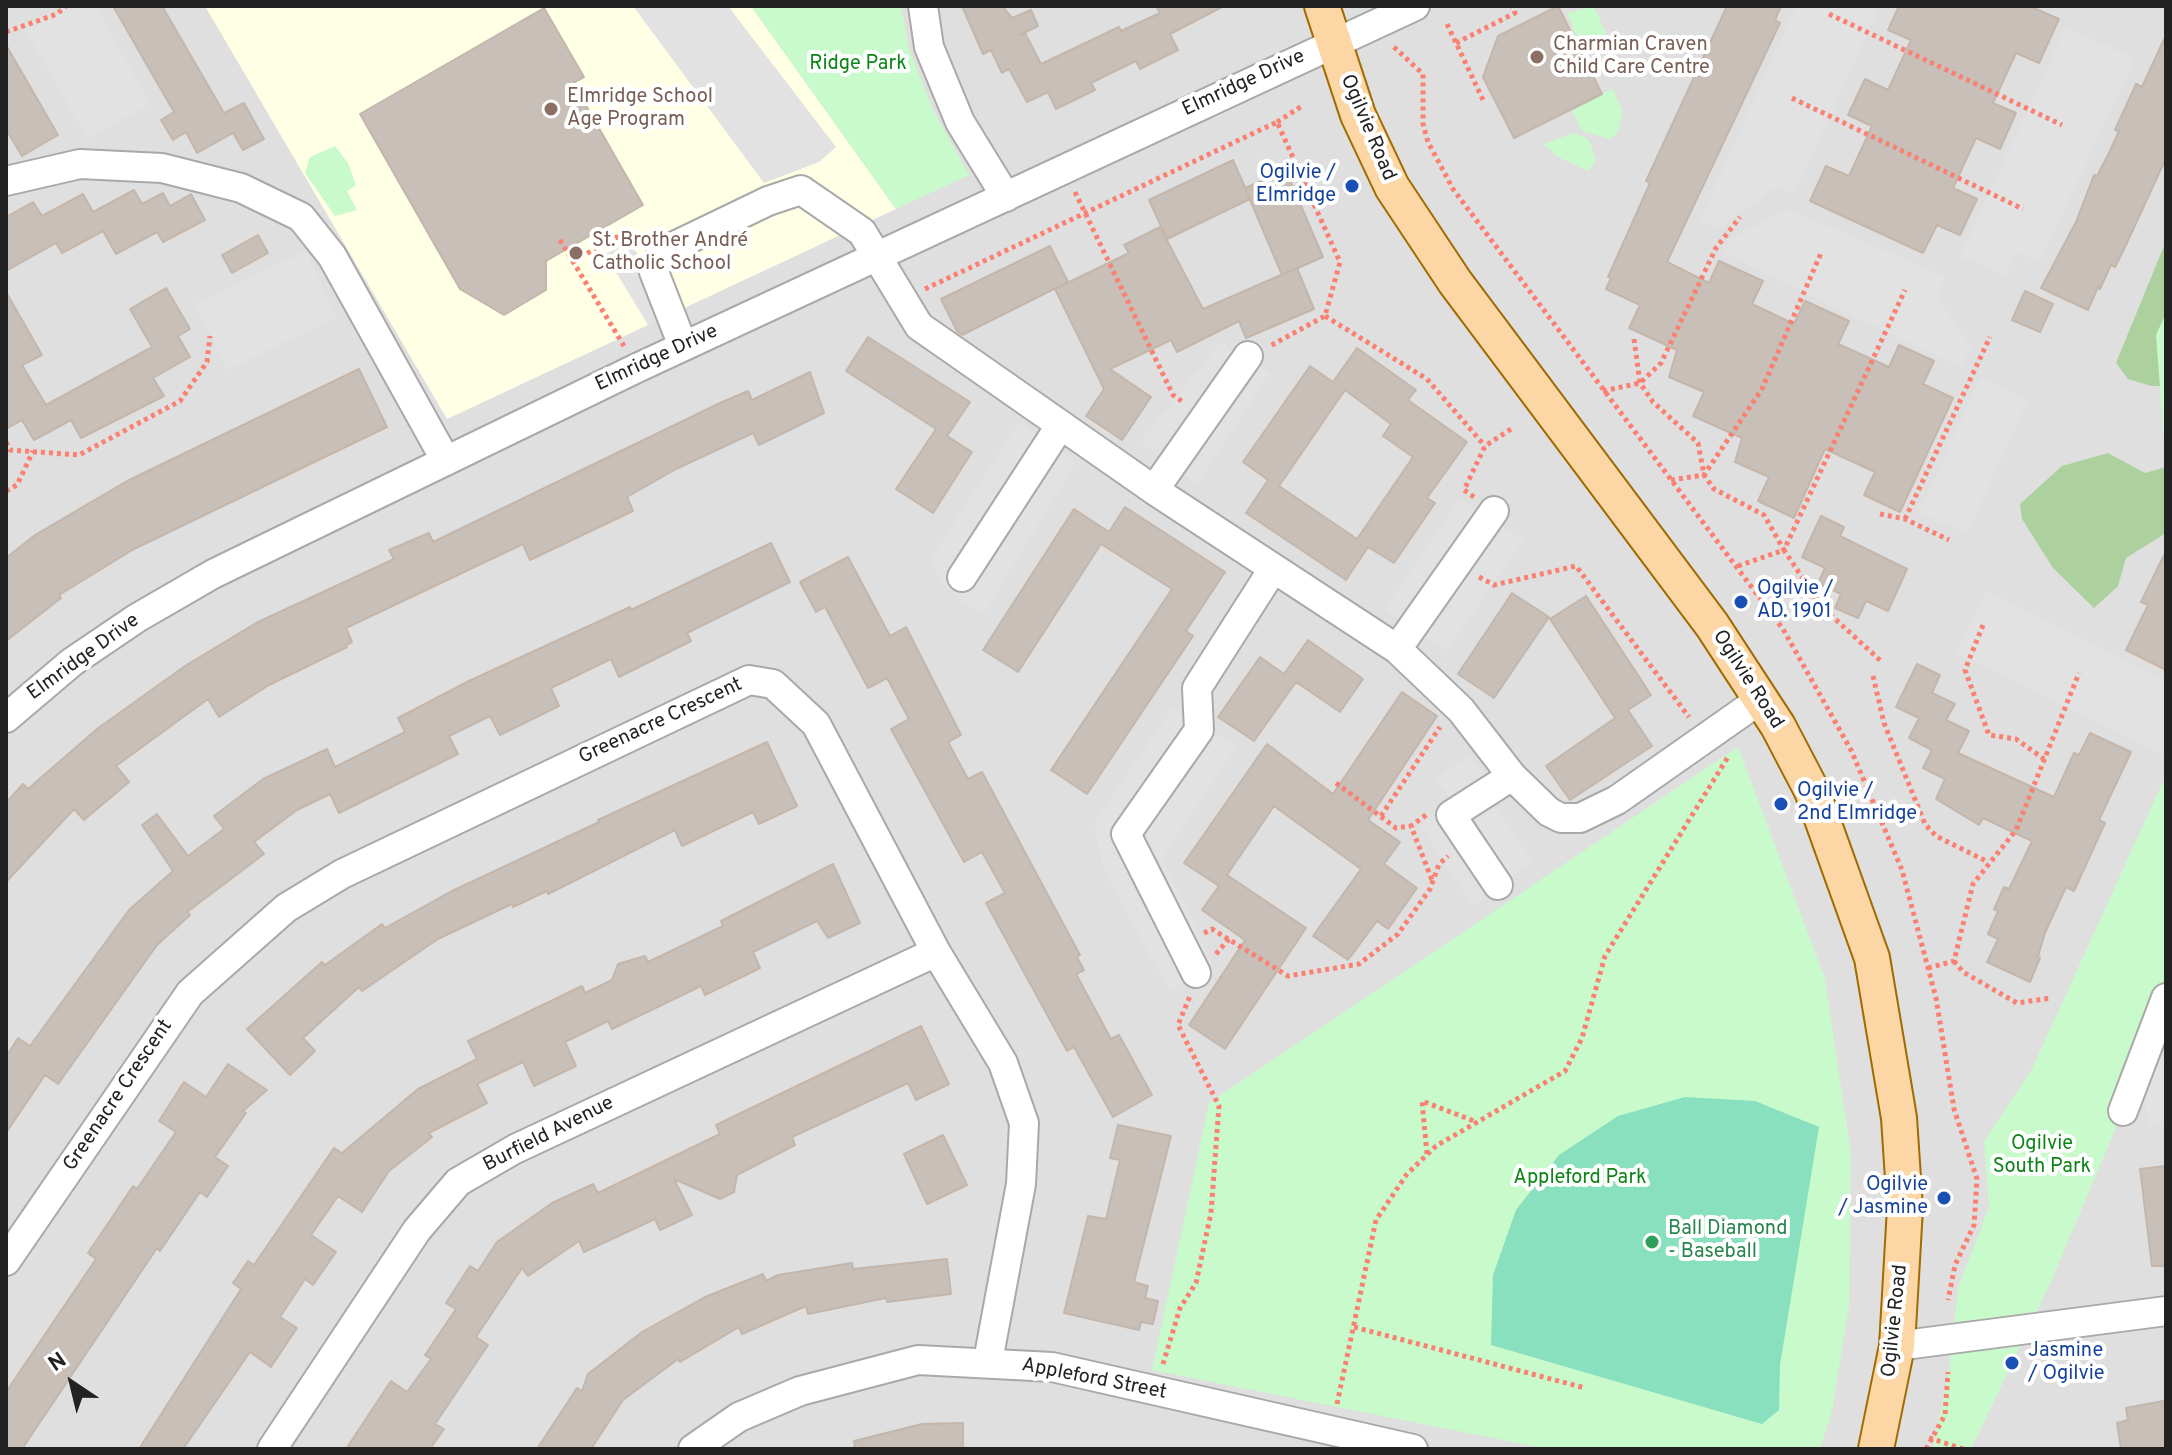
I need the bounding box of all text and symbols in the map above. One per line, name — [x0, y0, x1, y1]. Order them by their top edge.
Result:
place label: Charmian Craven Child Care Centre — [1553, 34, 1710, 81]
street label: Elmridge Drive — [1179, 45, 1309, 123]
marker: Charmian Craven Child Care Centre — [1528, 48, 1546, 66]
park label: Ridge Park — [809, 53, 907, 77]
street label: Ogilvie Road — [1334, 71, 1400, 185]
place label: Elmridge School Age Program — [567, 86, 713, 133]
marker: Elmridge School Age Program — [542, 100, 560, 118]
place label: Ogilvie / Elmridge — [1256, 162, 1336, 209]
marker: Ogilvie / Elmridge — [1343, 177, 1361, 195]
place label: St. Brother André Catholic School — [592, 230, 748, 277]
marker: St. Brother André Catholic School — [567, 244, 585, 262]
street label: Elmridge Drive — [592, 320, 722, 398]
place label: Ogilvie / AD. 1901 — [1757, 578, 1834, 625]
marker: Ogilvie / AD. 1901 — [1732, 593, 1750, 611]
street label: Elmridge Drive — [23, 609, 145, 707]
street label: Ogilvie Road — [1706, 626, 1788, 734]
street label: Greenacre Crescent — [575, 674, 747, 770]
place label: Ogilvie / 2nd Elmridge — [1797, 780, 1917, 827]
marker: Ogilvie / 2nd Elmridge — [1772, 795, 1790, 813]
street label: Greenacre Crescent — [59, 1016, 179, 1176]
street label: Burfield Avenue — [480, 1092, 618, 1178]
park label: Ogilvie South Park — [1993, 1133, 2091, 1180]
park label: Appleford Park — [1513, 1167, 1647, 1191]
place label: Ogilvie / Jasmine — [1838, 1174, 1928, 1221]
marker: Ogilvie / Jasmine — [1935, 1189, 1953, 1207]
place label: Ball Diamond - Baseball — [1668, 1218, 1788, 1265]
marker: Ball Diamond - Baseball — [1643, 1233, 1661, 1251]
street label: Ogilvie Road — [1878, 1264, 1914, 1378]
place label: Jasmine / Ogilvie — [2028, 1340, 2105, 1387]
north arrow — [32, 1343, 112, 1423]
text: N — [44, 1347, 72, 1379]
street label: Appleford Street — [1019, 1354, 1169, 1406]
marker: Jasmine / Ogilvie — [2003, 1354, 2021, 1372]

